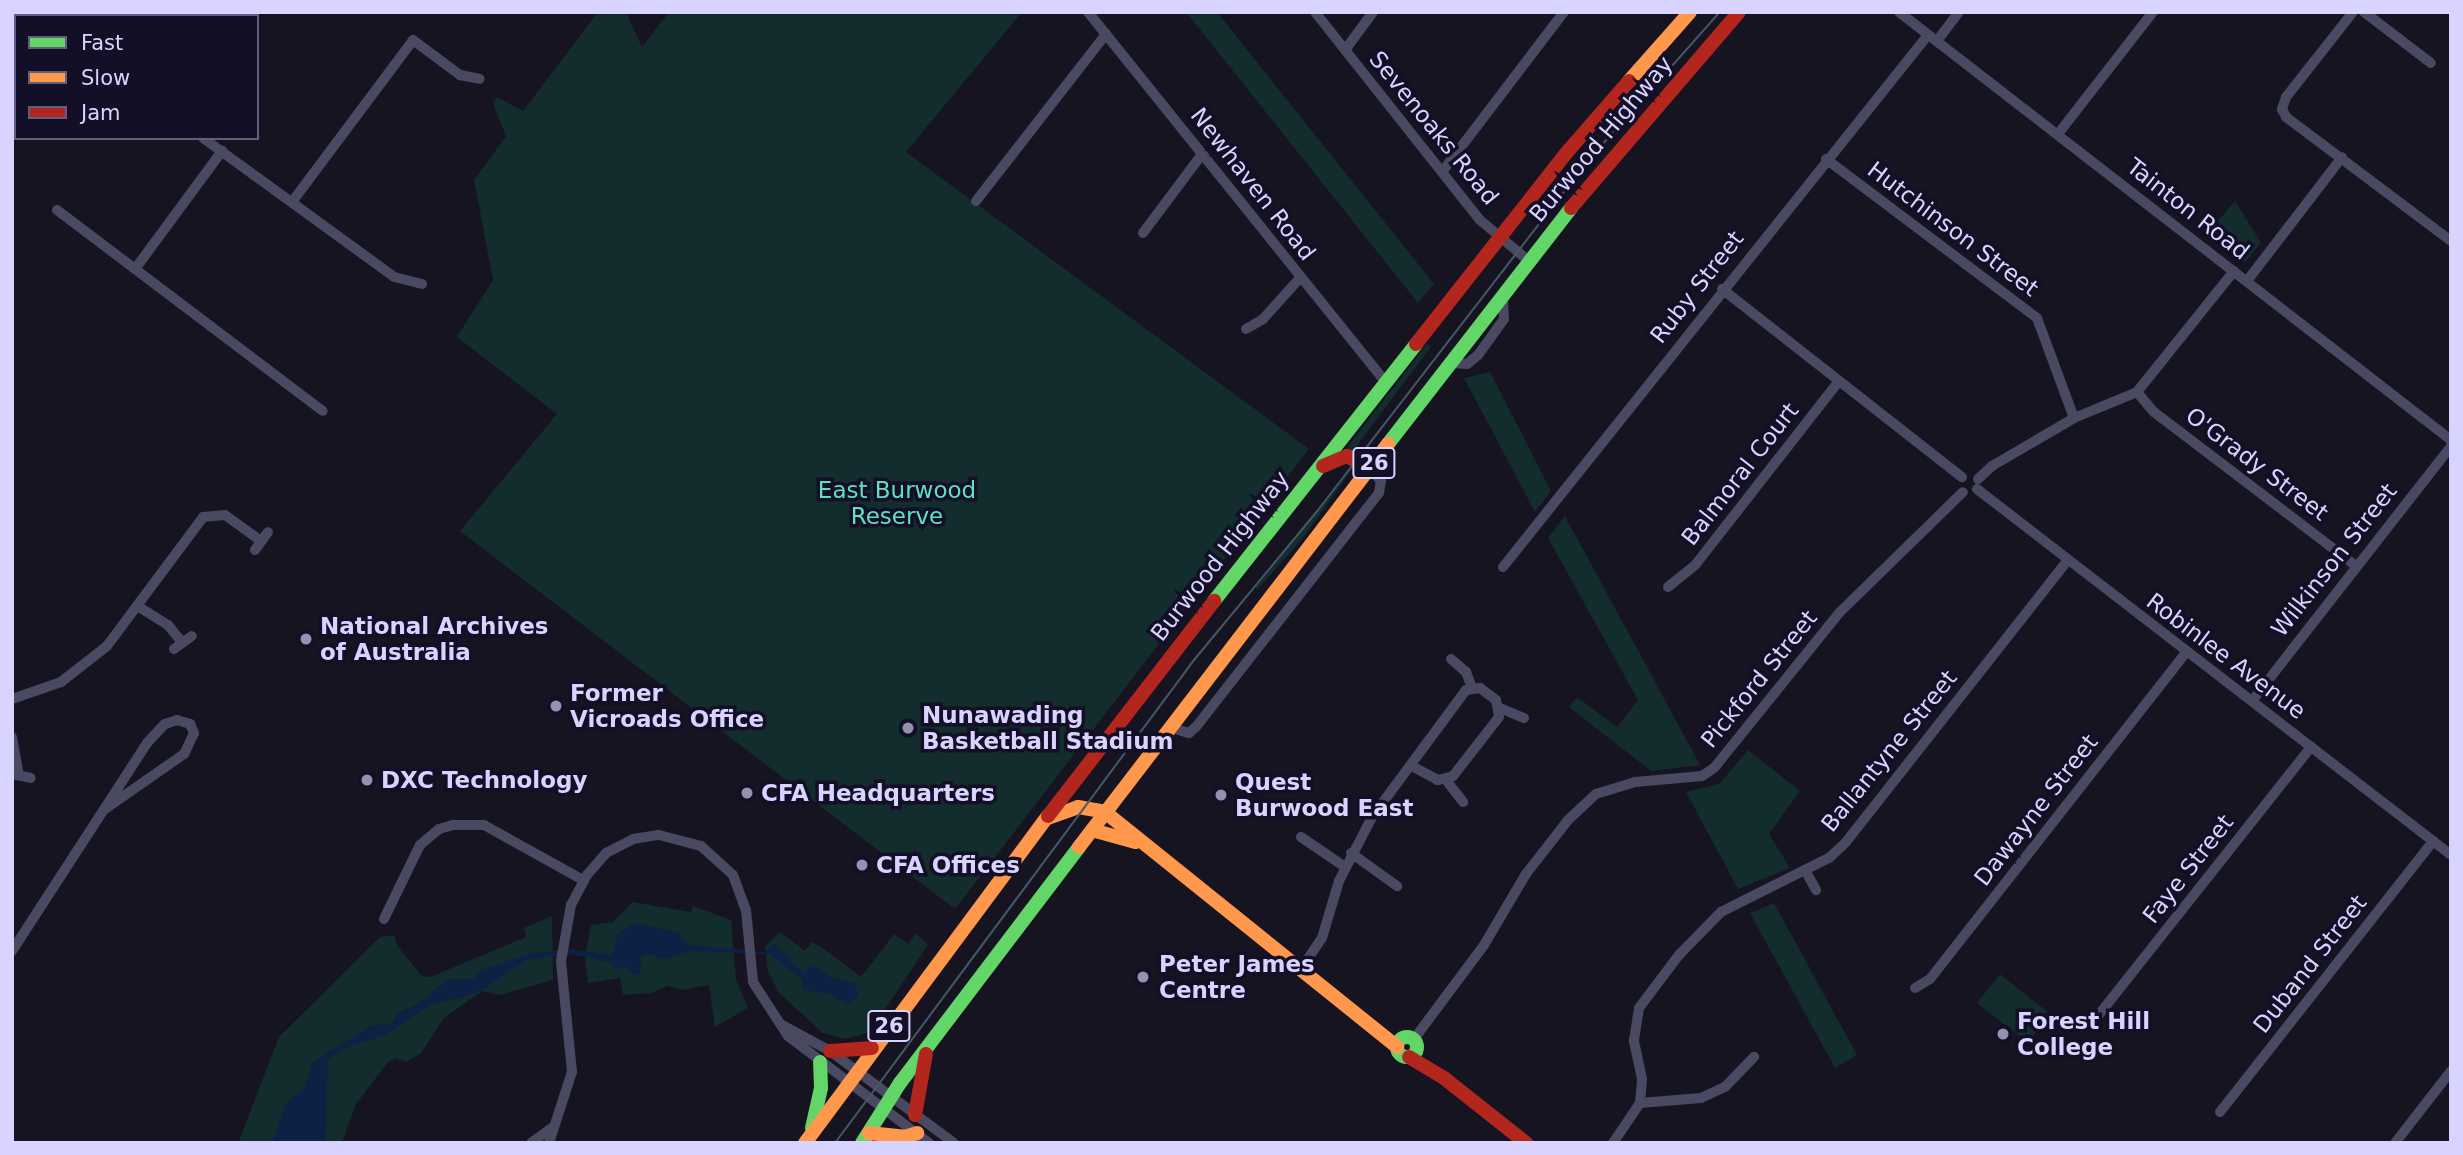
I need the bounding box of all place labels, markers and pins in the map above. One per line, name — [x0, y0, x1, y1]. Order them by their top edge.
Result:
place label: National Archives of Australia — [320, 612, 549, 666]
marker: National Archives of Australia — [298, 631, 314, 647]
place label: Former Vicroads Office — [570, 679, 764, 733]
marker: Former Vicroads Office — [548, 698, 564, 714]
place label: Nunawading Basketball Stadium — [922, 701, 1174, 755]
marker: Nunawading Basketball Stadium — [900, 720, 916, 736]
place label: DXC Technology — [381, 766, 587, 794]
place label: Quest Burwood East — [1235, 768, 1413, 822]
marker: DXC Technology — [359, 772, 375, 788]
place label: CFA Headquarters — [761, 779, 995, 807]
marker: CFA Headquarters — [739, 785, 755, 801]
marker: Quest Burwood East — [1213, 787, 1229, 803]
place label: CFA Offices — [876, 851, 1020, 879]
marker: CFA Offices — [854, 857, 870, 873]
place label: Peter James Centre — [1159, 950, 1315, 1004]
marker: Peter James Centre — [1133, 967, 1153, 987]
place label: Forest Hill College — [2017, 1007, 2150, 1061]
marker: Forest Hill College — [1995, 1026, 2011, 1042]

